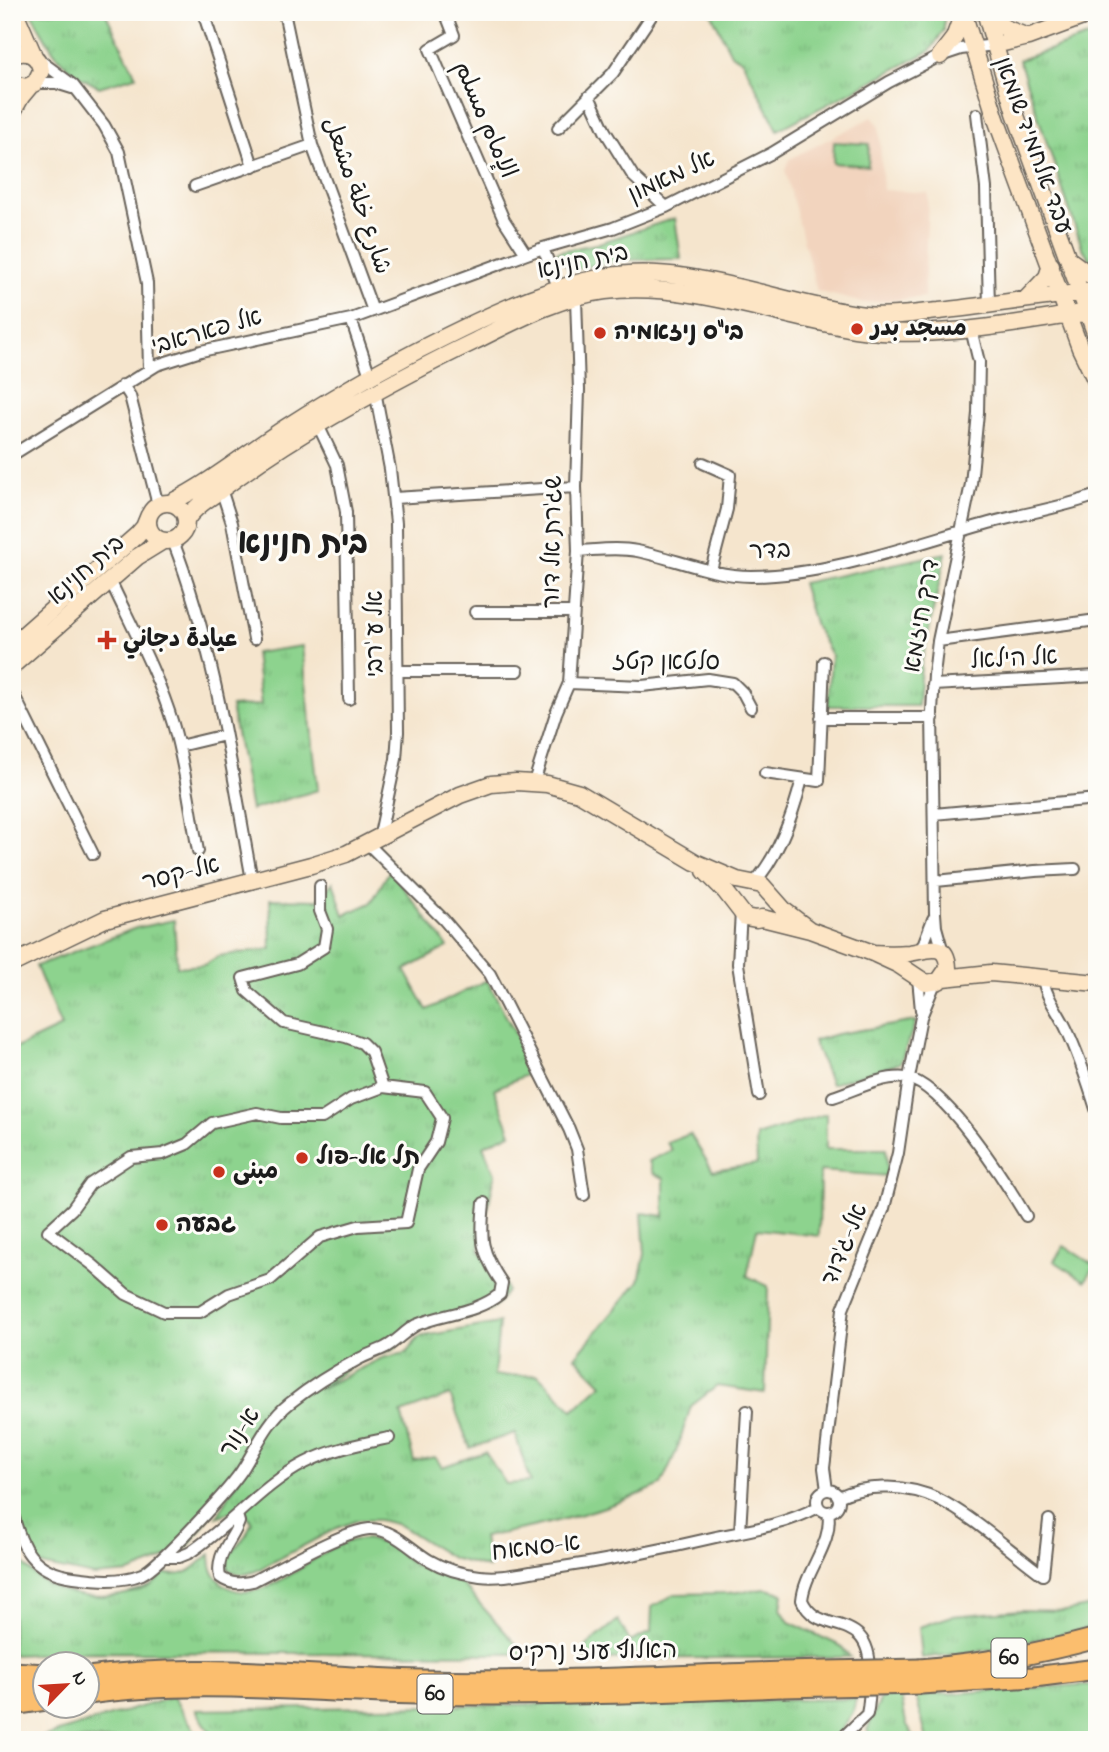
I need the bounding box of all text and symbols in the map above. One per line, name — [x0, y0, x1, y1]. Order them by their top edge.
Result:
street label: עבד אלחמיד שומאן — [984, 52, 1080, 240]
street label: الإمام مسلم — [444, 56, 524, 184]
street label: شارع خلة مشعل — [313, 113, 399, 279]
street label: אל מאמון — [623, 143, 721, 213]
street label: בית חנינא — [534, 236, 632, 290]
street label: אל פאראבי — [148, 301, 266, 365]
place label: مسجد بدر — [869, 312, 967, 347]
place label: בי"ס ניזאמיה — [614, 316, 744, 351]
marker: مسجد بدر — [849, 321, 865, 337]
marker: בי"ס ניזאמיה — [592, 325, 608, 341]
street label: שג'רת אל דור — [535, 475, 573, 609]
district label: בית חנינא — [238, 522, 368, 569]
street label: בית חנינא — [41, 528, 133, 614]
street label: בדר — [748, 533, 792, 571]
street label: דרך חיזמא — [896, 556, 950, 676]
street label: אל ע 'רבי — [359, 590, 394, 678]
place label: عيادة دجاني — [123, 623, 237, 659]
marker: عيادة دجاني — [97, 630, 117, 650]
street label: אל הילאל — [970, 640, 1058, 680]
street label: סלטאן קטז — [612, 646, 720, 681]
street label: אל-קסר — [139, 848, 223, 902]
place label: תל אל-פול — [316, 1141, 420, 1176]
marker: תל אל-פול — [294, 1150, 310, 1166]
place label: مبنى — [233, 1155, 278, 1190]
marker: مبنى — [211, 1164, 227, 1180]
street label: אל-ג'דוד — [814, 1199, 878, 1291]
place label: גבעה — [176, 1208, 236, 1243]
marker: גבעה — [154, 1217, 170, 1233]
street label: א-נור — [212, 1401, 270, 1465]
street label: א-סמאח — [490, 1526, 582, 1572]
street label: האלוף עוזי נרקיס — [508, 1634, 678, 1672]
road number: 60 — [992, 1638, 1026, 1678]
north arrow — [32, 1650, 102, 1720]
text: N — [64, 1667, 94, 1691]
road number: 60 — [418, 1674, 452, 1714]

